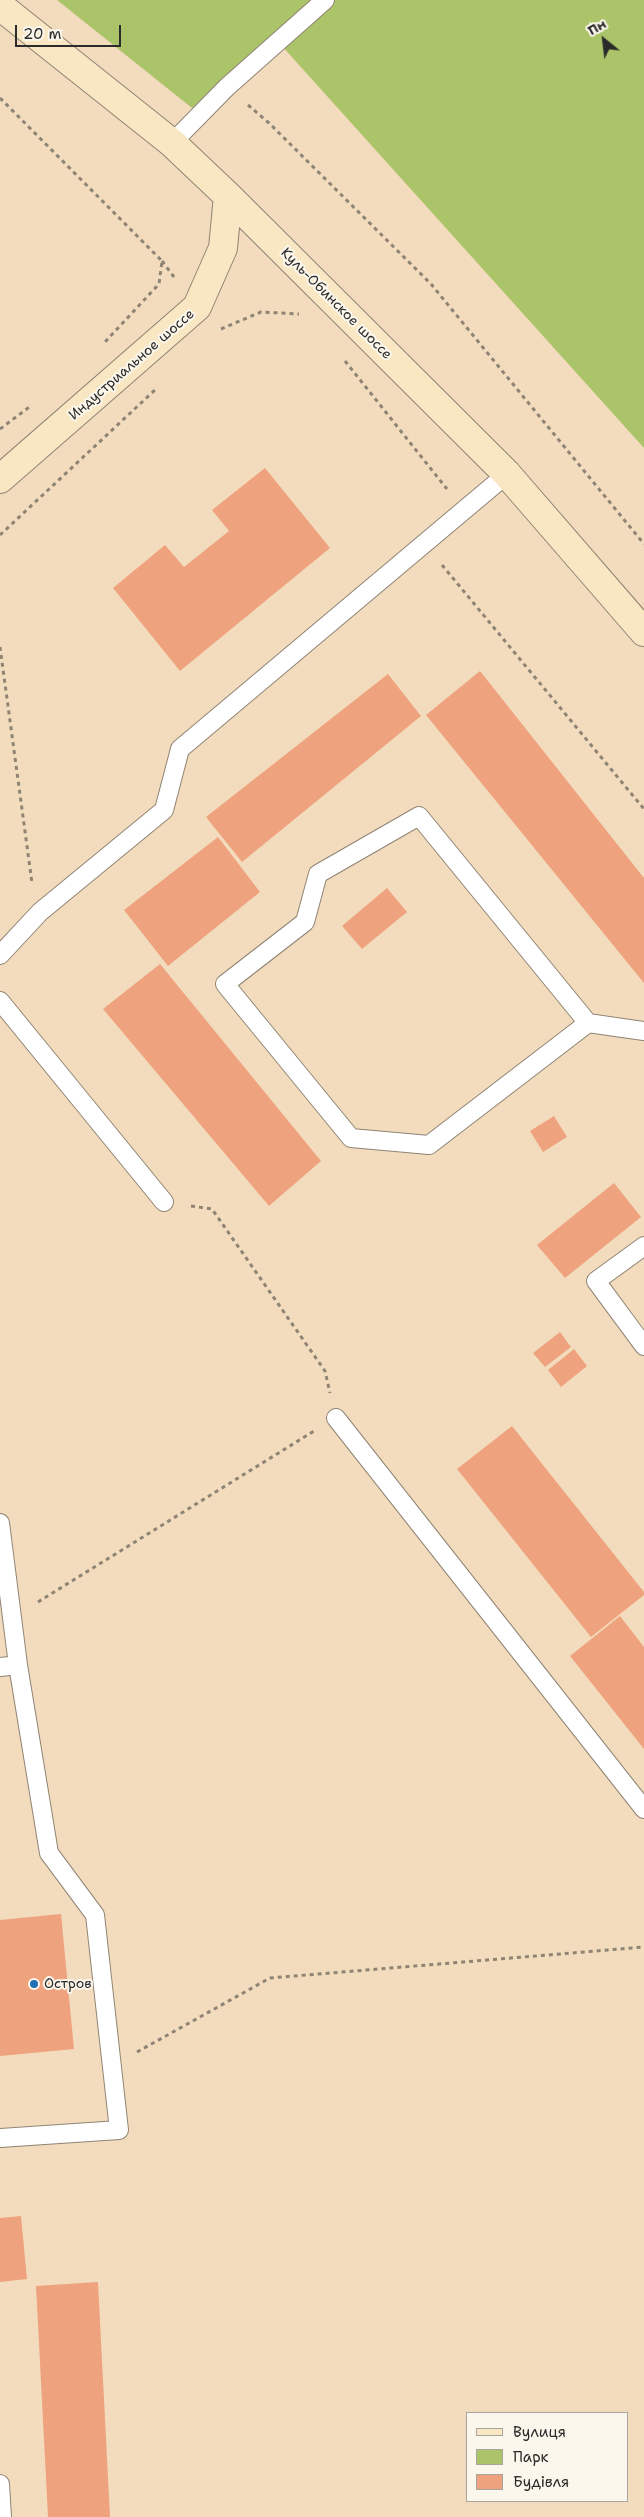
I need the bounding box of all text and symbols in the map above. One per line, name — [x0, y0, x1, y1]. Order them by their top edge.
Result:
scale bar — [18, 15, 124, 47]
north arrow — [579, 15, 629, 65]
text: Пн — [584, 15, 609, 39]
text: 20 m — [23, 24, 62, 44]
street label: Куль-Обинское шоссе — [277, 245, 395, 363]
street label: Индустриальное шоссе — [66, 306, 198, 424]
place label: Остров — [44, 1976, 92, 1992]
marker: Остров — [28, 1978, 40, 1990]
legend — [467, 2412, 629, 2502]
text: Вулиця — [513, 2422, 566, 2442]
text: Парк — [513, 2447, 549, 2467]
text: Будівля — [513, 2472, 569, 2492]

